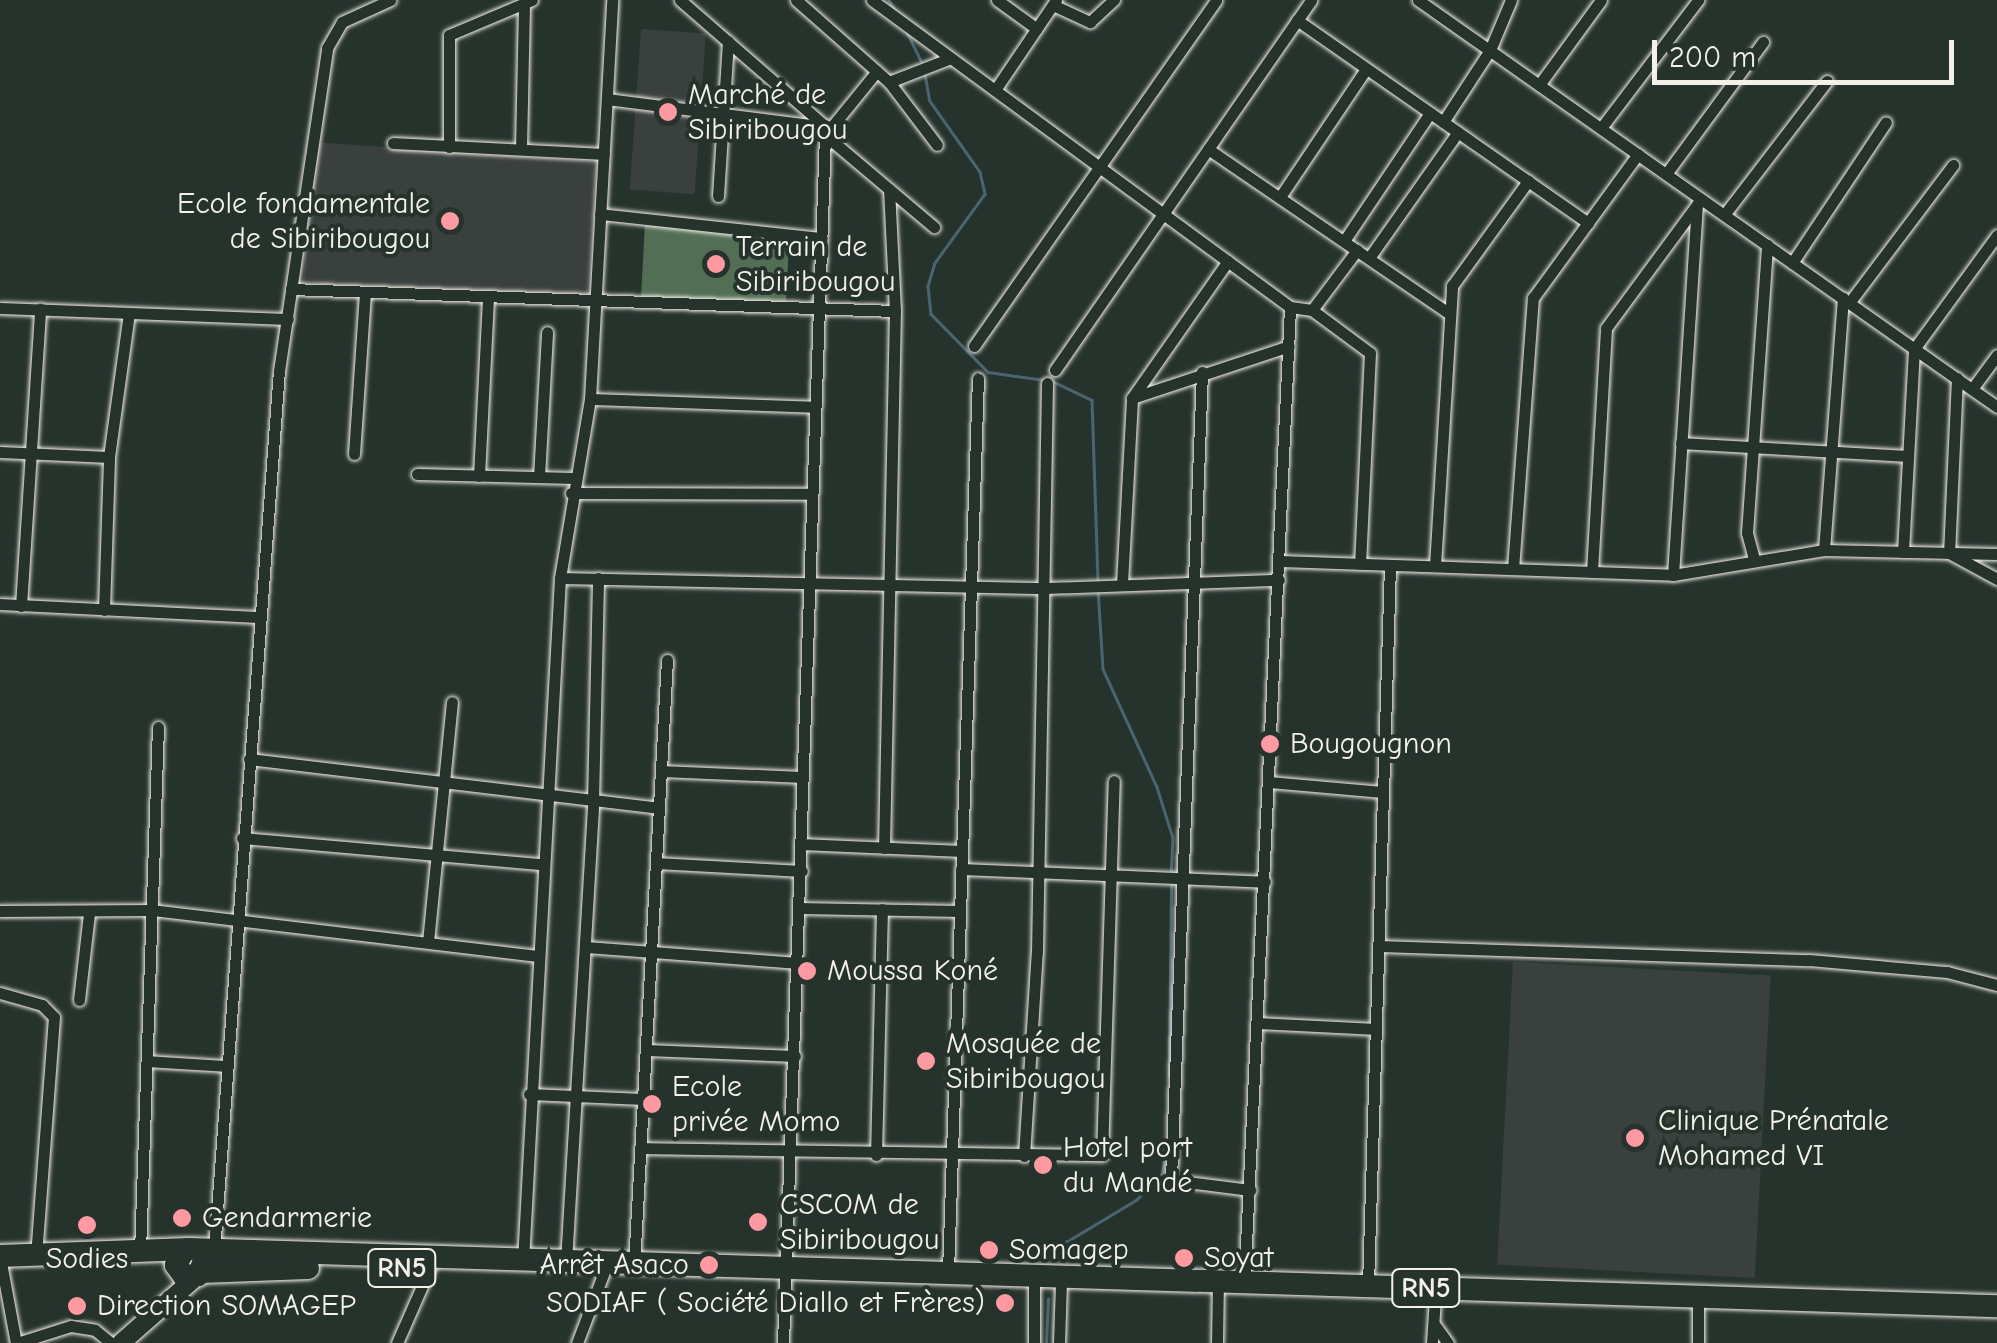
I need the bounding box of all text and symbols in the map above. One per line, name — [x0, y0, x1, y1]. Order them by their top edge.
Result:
scale bar — [1657, 20, 1960, 82]
text: 200 m — [1669, 40, 1756, 75]
place label: Marché de Sibiribougou — [688, 77, 847, 148]
marker: Marché de Sibiribougou — [657, 101, 679, 123]
place label: Ecole fondamentale de Sibiribougou — [177, 186, 430, 256]
marker: Ecole fondamentale de Sibiribougou — [439, 210, 461, 232]
place label: Terrain de Sibiribougou — [736, 229, 895, 300]
marker: Terrain de Sibiribougou — [705, 253, 727, 275]
place label: Bougougnon — [1290, 726, 1452, 762]
marker: Bougougnon — [1259, 733, 1281, 755]
place label: Moussa Koné — [827, 953, 998, 989]
marker: Moussa Koné — [796, 960, 818, 982]
place label: Mosquée de Sibiribougou — [946, 1026, 1105, 1096]
marker: Mosquée de Sibiribougou — [915, 1050, 937, 1072]
place label: Ecole privée Momo — [672, 1069, 840, 1140]
marker: Ecole privée Momo — [641, 1093, 663, 1115]
place label: Clinique Prénatale Mohamed VI — [1658, 1103, 1889, 1174]
marker: Clinique Prénatale Mohamed VI — [1622, 1125, 1648, 1151]
place label: Hotel port du Mandé — [1063, 1130, 1192, 1200]
marker: Hotel port du Mandé — [1032, 1154, 1054, 1176]
place label: CSCOM de Sibiribougou — [780, 1187, 939, 1258]
place label: Gendarmerie — [202, 1200, 372, 1236]
marker: Gendarmerie — [171, 1207, 193, 1229]
marker: CSCOM de Sibiribougou — [745, 1209, 771, 1235]
marker: Sodies — [76, 1214, 98, 1236]
place label: Somagep — [1009, 1232, 1129, 1268]
marker: Somagep — [978, 1239, 1000, 1261]
place label: Soyat — [1204, 1240, 1273, 1276]
place label: Sodies — [46, 1241, 128, 1277]
road number: RN5 — [367, 1245, 437, 1291]
place label: Arrêt Asaco — [539, 1247, 689, 1283]
marker: Soyat — [1173, 1247, 1195, 1269]
marker: Arrêt Asaco — [698, 1254, 720, 1276]
road number: RN5 — [1391, 1265, 1461, 1311]
place label: SODIAF ( Société Diallo et Frères) — [546, 1285, 985, 1321]
place label: Direction SOMAGEP — [97, 1288, 356, 1324]
marker: SODIAF ( Société Diallo et Frères) — [994, 1292, 1016, 1314]
marker: Direction SOMAGEP — [66, 1295, 88, 1317]

